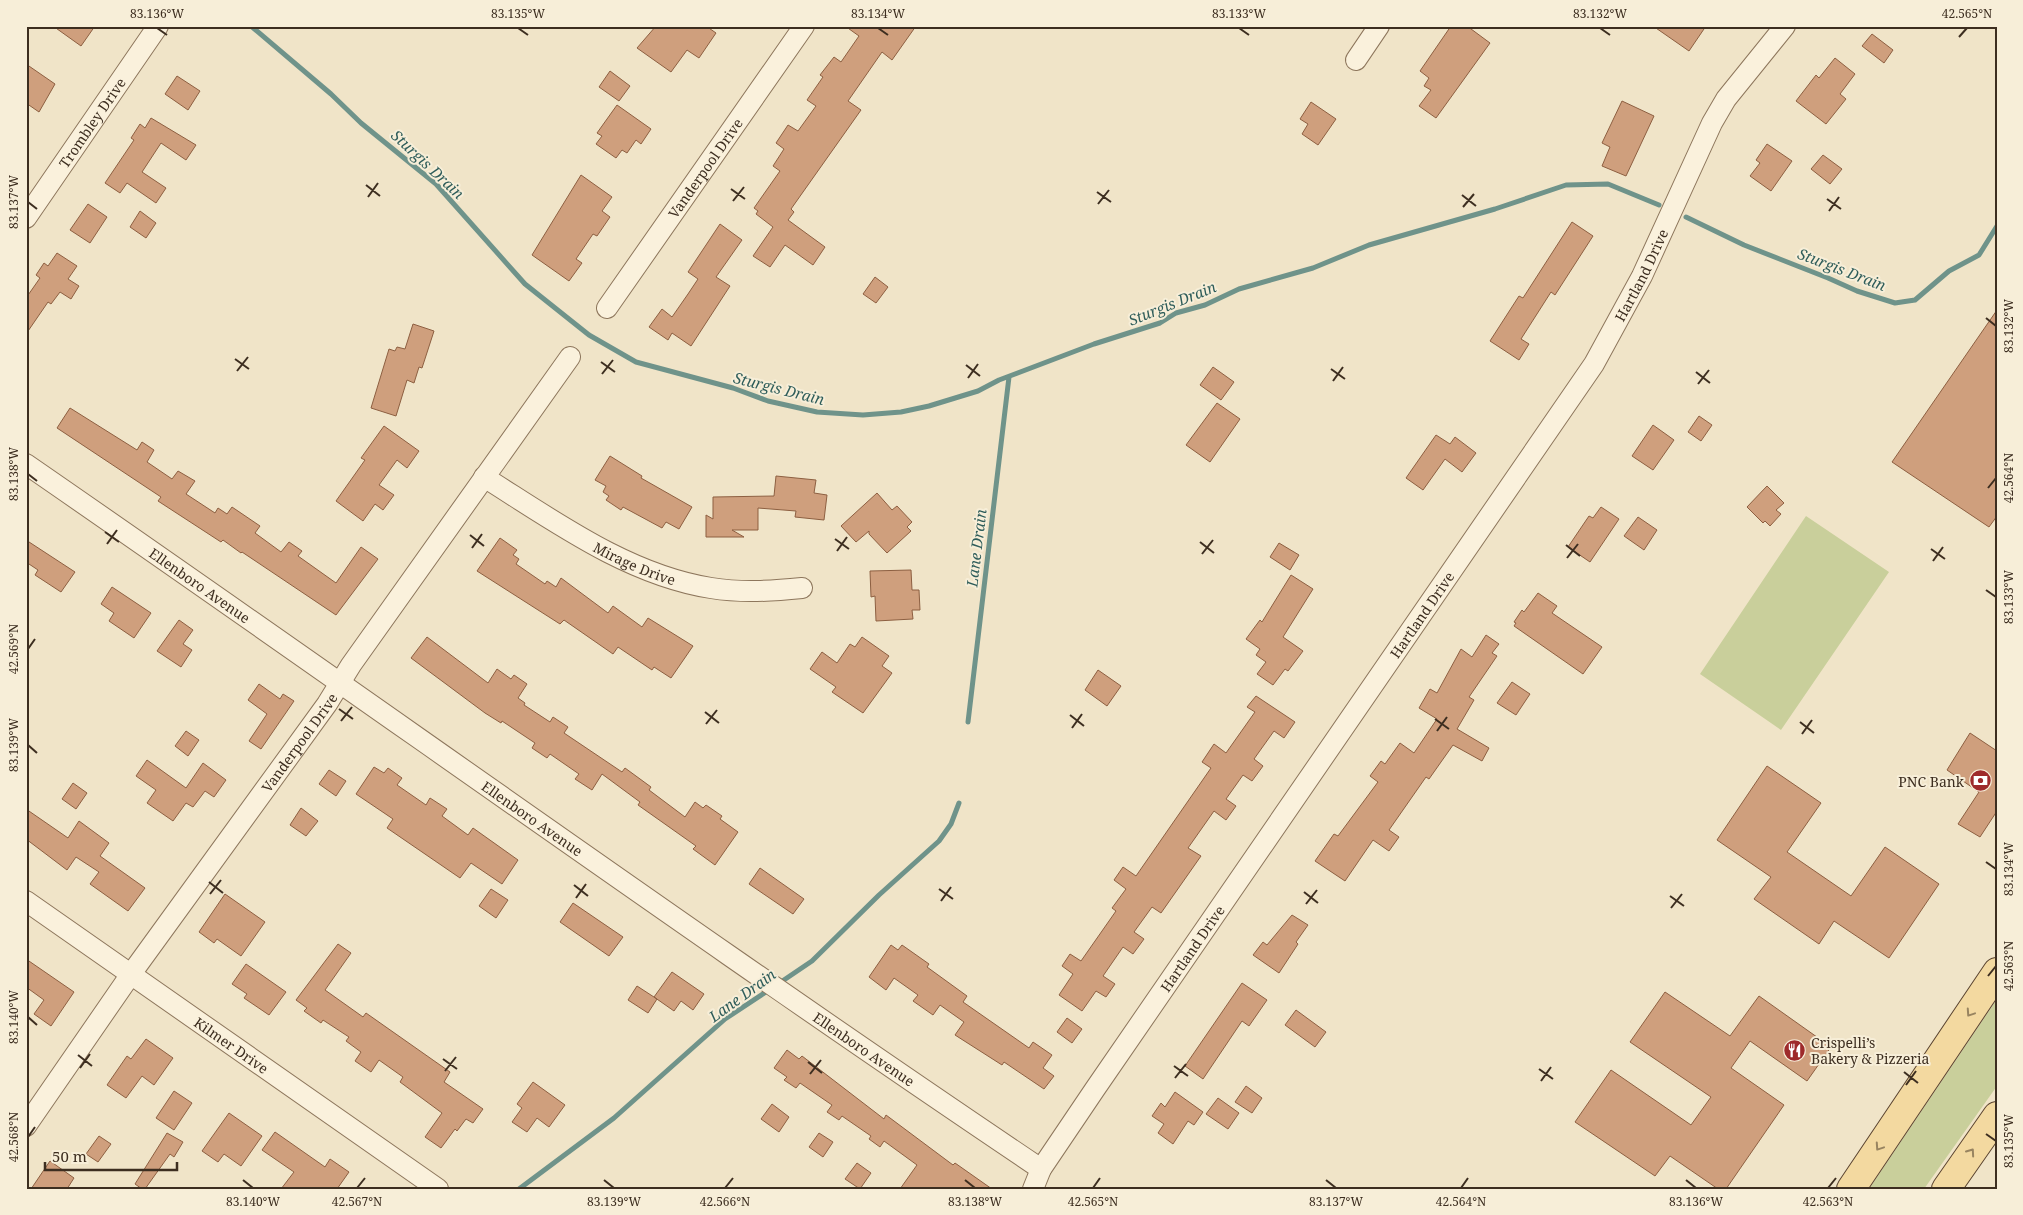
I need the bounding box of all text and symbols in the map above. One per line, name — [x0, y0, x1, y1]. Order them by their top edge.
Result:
text: 83.136°W — [130, 5, 184, 22]
text: 83.135°W — [491, 5, 545, 22]
text: 83.134°W — [851, 5, 905, 22]
text: 83.133°W — [1212, 5, 1266, 22]
text: 83.132°W — [1573, 5, 1627, 22]
text: 42.565°N — [1942, 5, 1992, 22]
street label: Trombley Drive — [54, 74, 129, 171]
street label: Vanderpool Drive — [663, 114, 746, 222]
water label: Sturgis Drain — [387, 125, 469, 203]
text: 83.137°W — [5, 175, 22, 229]
street label: Hartland Drive — [1610, 226, 1672, 324]
water label: Sturgis Drain — [1795, 243, 1889, 295]
water label: Sturgis Drain — [1125, 276, 1219, 330]
text: 83.132°W — [2000, 299, 2017, 353]
water label: Sturgis Drain — [731, 367, 827, 409]
text: 83.138°W — [5, 447, 22, 501]
text: 42.564°N — [2000, 453, 2017, 503]
water label: Lane Drain — [961, 508, 991, 589]
street label: Mirage Drive — [590, 537, 678, 589]
street label: Ellenboro Avenue — [146, 543, 254, 627]
street label: Hartland Drive — [1385, 568, 1458, 662]
text: 83.133°W — [2000, 570, 2017, 624]
text: 42.569°N — [5, 624, 22, 674]
street label: Vanderpool Drive — [257, 689, 341, 796]
text: 83.139°W — [5, 718, 22, 772]
bank icon: PNC Bank — [1968, 769, 1992, 793]
place label: PNC Bank — [1898, 772, 1965, 791]
street label: Ellenboro Avenue — [478, 776, 587, 860]
text: 83.134°W — [2000, 842, 2017, 896]
street label: Hartland Drive — [1155, 901, 1228, 995]
text: 42.563°N — [2000, 941, 2017, 991]
water label: Lane Drain — [704, 964, 779, 1027]
text: 83.140°W — [5, 990, 22, 1044]
street label: Ellenboro Avenue — [810, 1007, 919, 1090]
one-way arrow — [1967, 1007, 1976, 1016]
street label: Kilmer Drive — [191, 1012, 273, 1077]
place label: Crispelli’s Bakery & Pizzeria — [1811, 1033, 1929, 1068]
restaurant icon: Crispelli’s Bakery & Pizzeria — [1783, 1038, 1807, 1062]
text: 42.568°N — [5, 1112, 22, 1162]
text: 83.135°W — [2000, 1114, 2017, 1168]
scale bar — [45, 1140, 178, 1172]
one-way arrow — [1876, 1141, 1885, 1151]
text: 50 m — [52, 1146, 87, 1166]
one-way arrow — [1965, 1148, 1974, 1158]
text: 83.140°W — [226, 1193, 280, 1210]
text: 42.567°N — [332, 1193, 382, 1210]
text: 83.139°W — [587, 1193, 641, 1210]
text: 42.566°N — [700, 1193, 750, 1210]
text: 83.138°W — [948, 1193, 1002, 1210]
text: 42.565°N — [1068, 1193, 1118, 1210]
text: 83.137°W — [1309, 1193, 1363, 1210]
text: 42.564°N — [1436, 1193, 1486, 1210]
text: 83.136°W — [1669, 1193, 1723, 1210]
text: 42.563°N — [1803, 1193, 1853, 1210]

